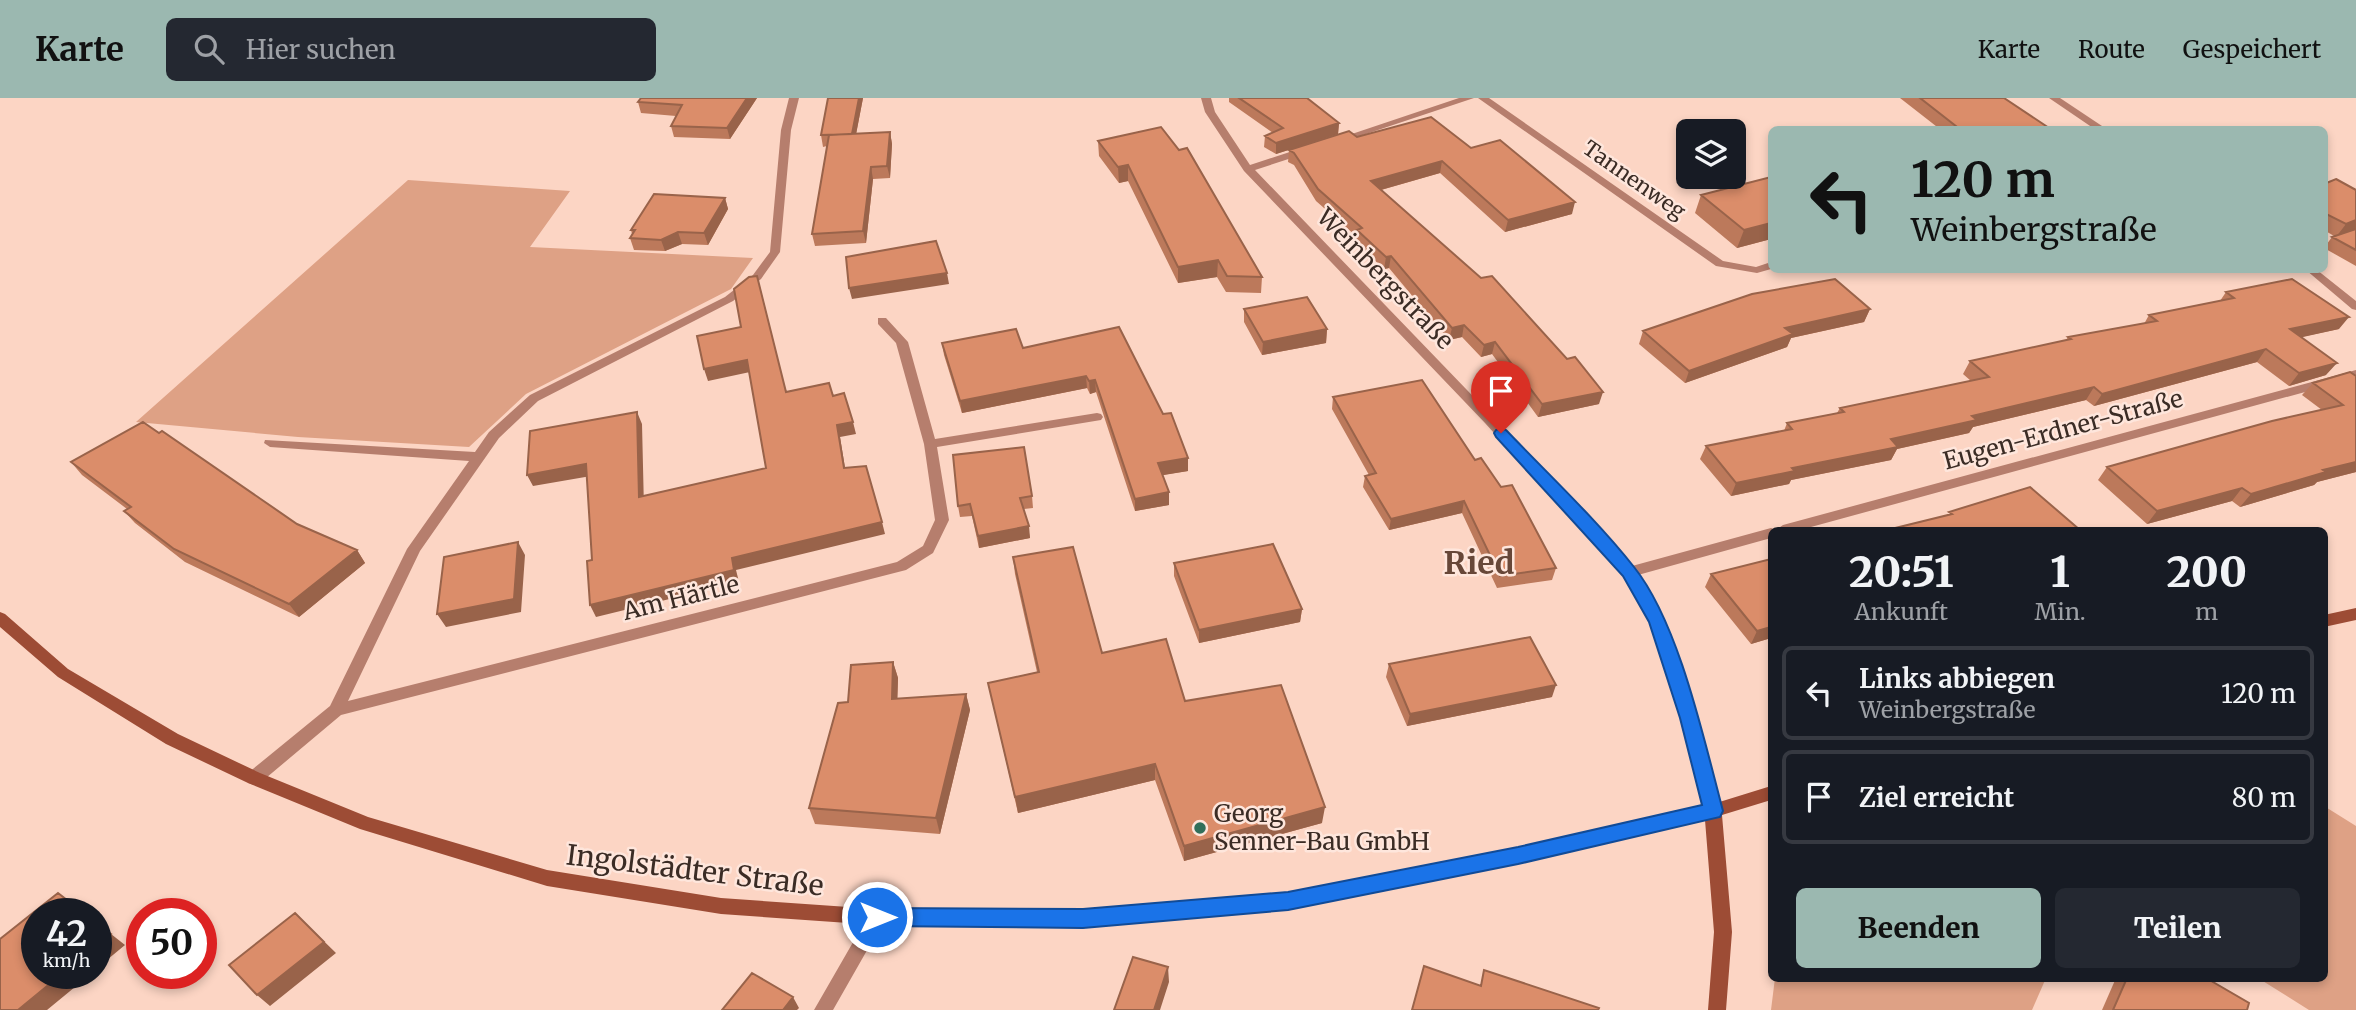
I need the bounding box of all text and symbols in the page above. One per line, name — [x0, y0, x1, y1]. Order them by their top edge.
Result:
search box — [166, 18, 656, 81]
text: Karte — [35, 29, 124, 70]
icon: search — [190, 30, 228, 68]
text: Hier suchen — [246, 33, 396, 66]
text: Karte — [1978, 34, 2040, 65]
text: Route — [2078, 34, 2145, 65]
text: Gespeichert — [2183, 34, 2321, 65]
map controls — [1676, 119, 1746, 189]
button: layers — [1676, 119, 1746, 189]
street label: Tannenweg — [1578, 134, 1691, 225]
text: 120 m — [1911, 149, 2055, 210]
icon: left — [1796, 154, 1887, 245]
street label: Weinbergstraße — [1310, 201, 1461, 356]
text: Weinbergstraße — [1911, 210, 2157, 250]
pin — [1471, 361, 1531, 433]
icon: arrive — [1482, 372, 1520, 410]
street label: Eugen-Erdner-Straße — [1940, 383, 2186, 476]
district label: Ried — [1443, 543, 1515, 583]
text: 20:51 — [1849, 546, 1954, 598]
text: 1 — [2050, 546, 2070, 598]
text: 200 — [2167, 546, 2247, 598]
street label: Am Härtle — [619, 568, 742, 627]
text: Ankunft — [1855, 597, 1948, 626]
text: Min. — [2035, 597, 2086, 626]
text: m — [2195, 597, 2218, 626]
text: Links abbiegen — [1859, 662, 2055, 695]
icon: left — [1800, 674, 1838, 712]
text: 120 m — [2221, 677, 2296, 710]
text: Weinbergstraße — [1859, 695, 2036, 724]
icon: arrive — [1800, 778, 1838, 816]
text: Ziel erreicht — [1859, 781, 2014, 814]
text: 80 m — [2232, 781, 2296, 814]
place label: Georg Senner-Bau GmbH — [1214, 798, 1430, 857]
marker: Georg Senner-Bau GmbH — [1192, 820, 1208, 836]
street label: Ingolstädter Straße — [564, 836, 826, 904]
position arrow — [840, 880, 914, 954]
button: Beenden — [1796, 888, 2041, 968]
button: Teilen — [2055, 888, 2300, 968]
speed limit sign: 50 — [126, 898, 217, 989]
text: 42 — [46, 912, 87, 956]
text: km/h — [43, 949, 90, 972]

